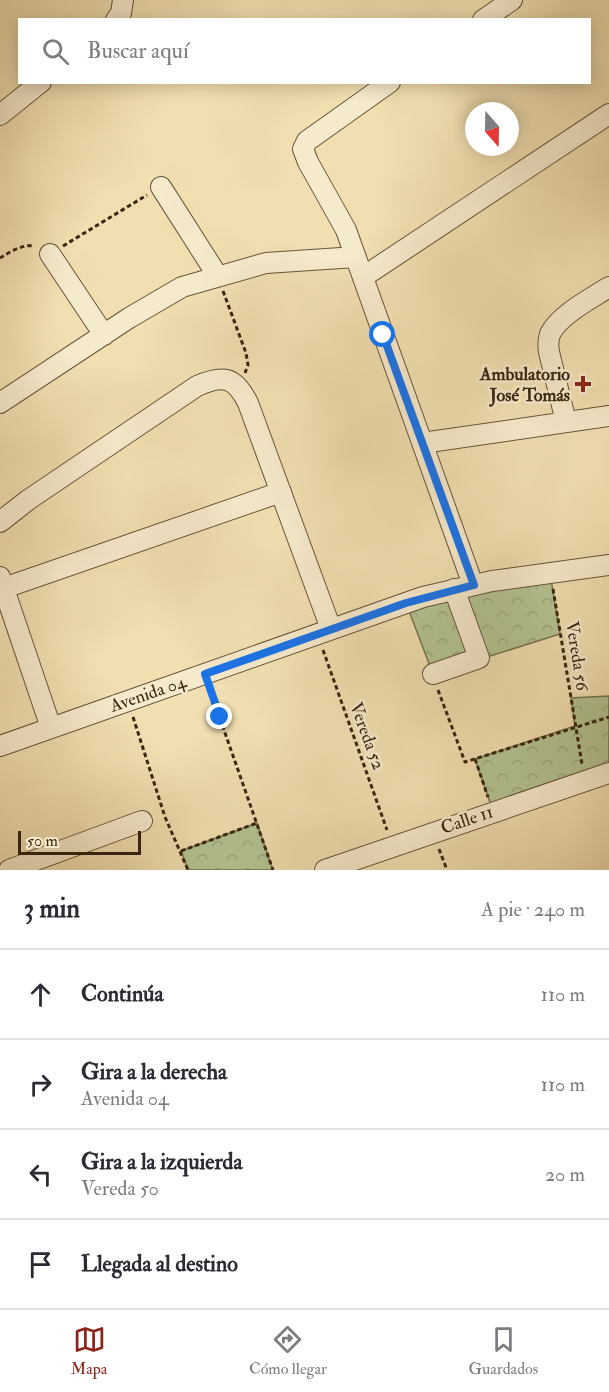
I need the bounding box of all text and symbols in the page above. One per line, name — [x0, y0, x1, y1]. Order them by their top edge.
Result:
search box — [18, 18, 591, 84]
icon: search — [39, 35, 72, 68]
text: Buscar aquí — [87, 37, 189, 65]
north arrow — [465, 102, 519, 156]
route start — [369, 321, 395, 347]
place label: Ambulatorio José Tomás — [479, 363, 570, 407]
marker: Ambulatorio José Tomás — [574, 375, 592, 393]
street label: Vereda 56 — [560, 620, 594, 693]
street label: Avenida 04 — [106, 670, 190, 718]
street label: Vereda 52 — [344, 699, 390, 773]
route end — [206, 703, 232, 729]
street label: Calle 11 — [438, 800, 496, 840]
scale bar — [18, 828, 141, 856]
text: 50 m — [27, 831, 58, 851]
text: 3 min — [24, 893, 80, 925]
text: A pie · 240 m — [481, 897, 585, 922]
icon: ahead — [24, 978, 57, 1011]
text: Continúa — [81, 980, 164, 1008]
text: 110 m — [541, 982, 585, 1007]
text: Gira a la derecha — [81, 1058, 227, 1086]
icon: right — [24, 1068, 57, 1101]
text: 110 m — [541, 1072, 585, 1097]
text: Avenida 04 — [81, 1086, 169, 1111]
text: Gira a la izquierda — [81, 1148, 242, 1176]
icon: left — [24, 1158, 57, 1191]
text: 20 m — [545, 1162, 585, 1187]
text: Vereda 50 — [81, 1176, 159, 1201]
icon: arrive — [24, 1248, 57, 1281]
text: Llegada al destino — [81, 1250, 238, 1278]
tab: Mapa — [71, 1323, 107, 1379]
tab: Cómo llegar — [249, 1323, 327, 1379]
tab: Guardados — [469, 1323, 538, 1379]

